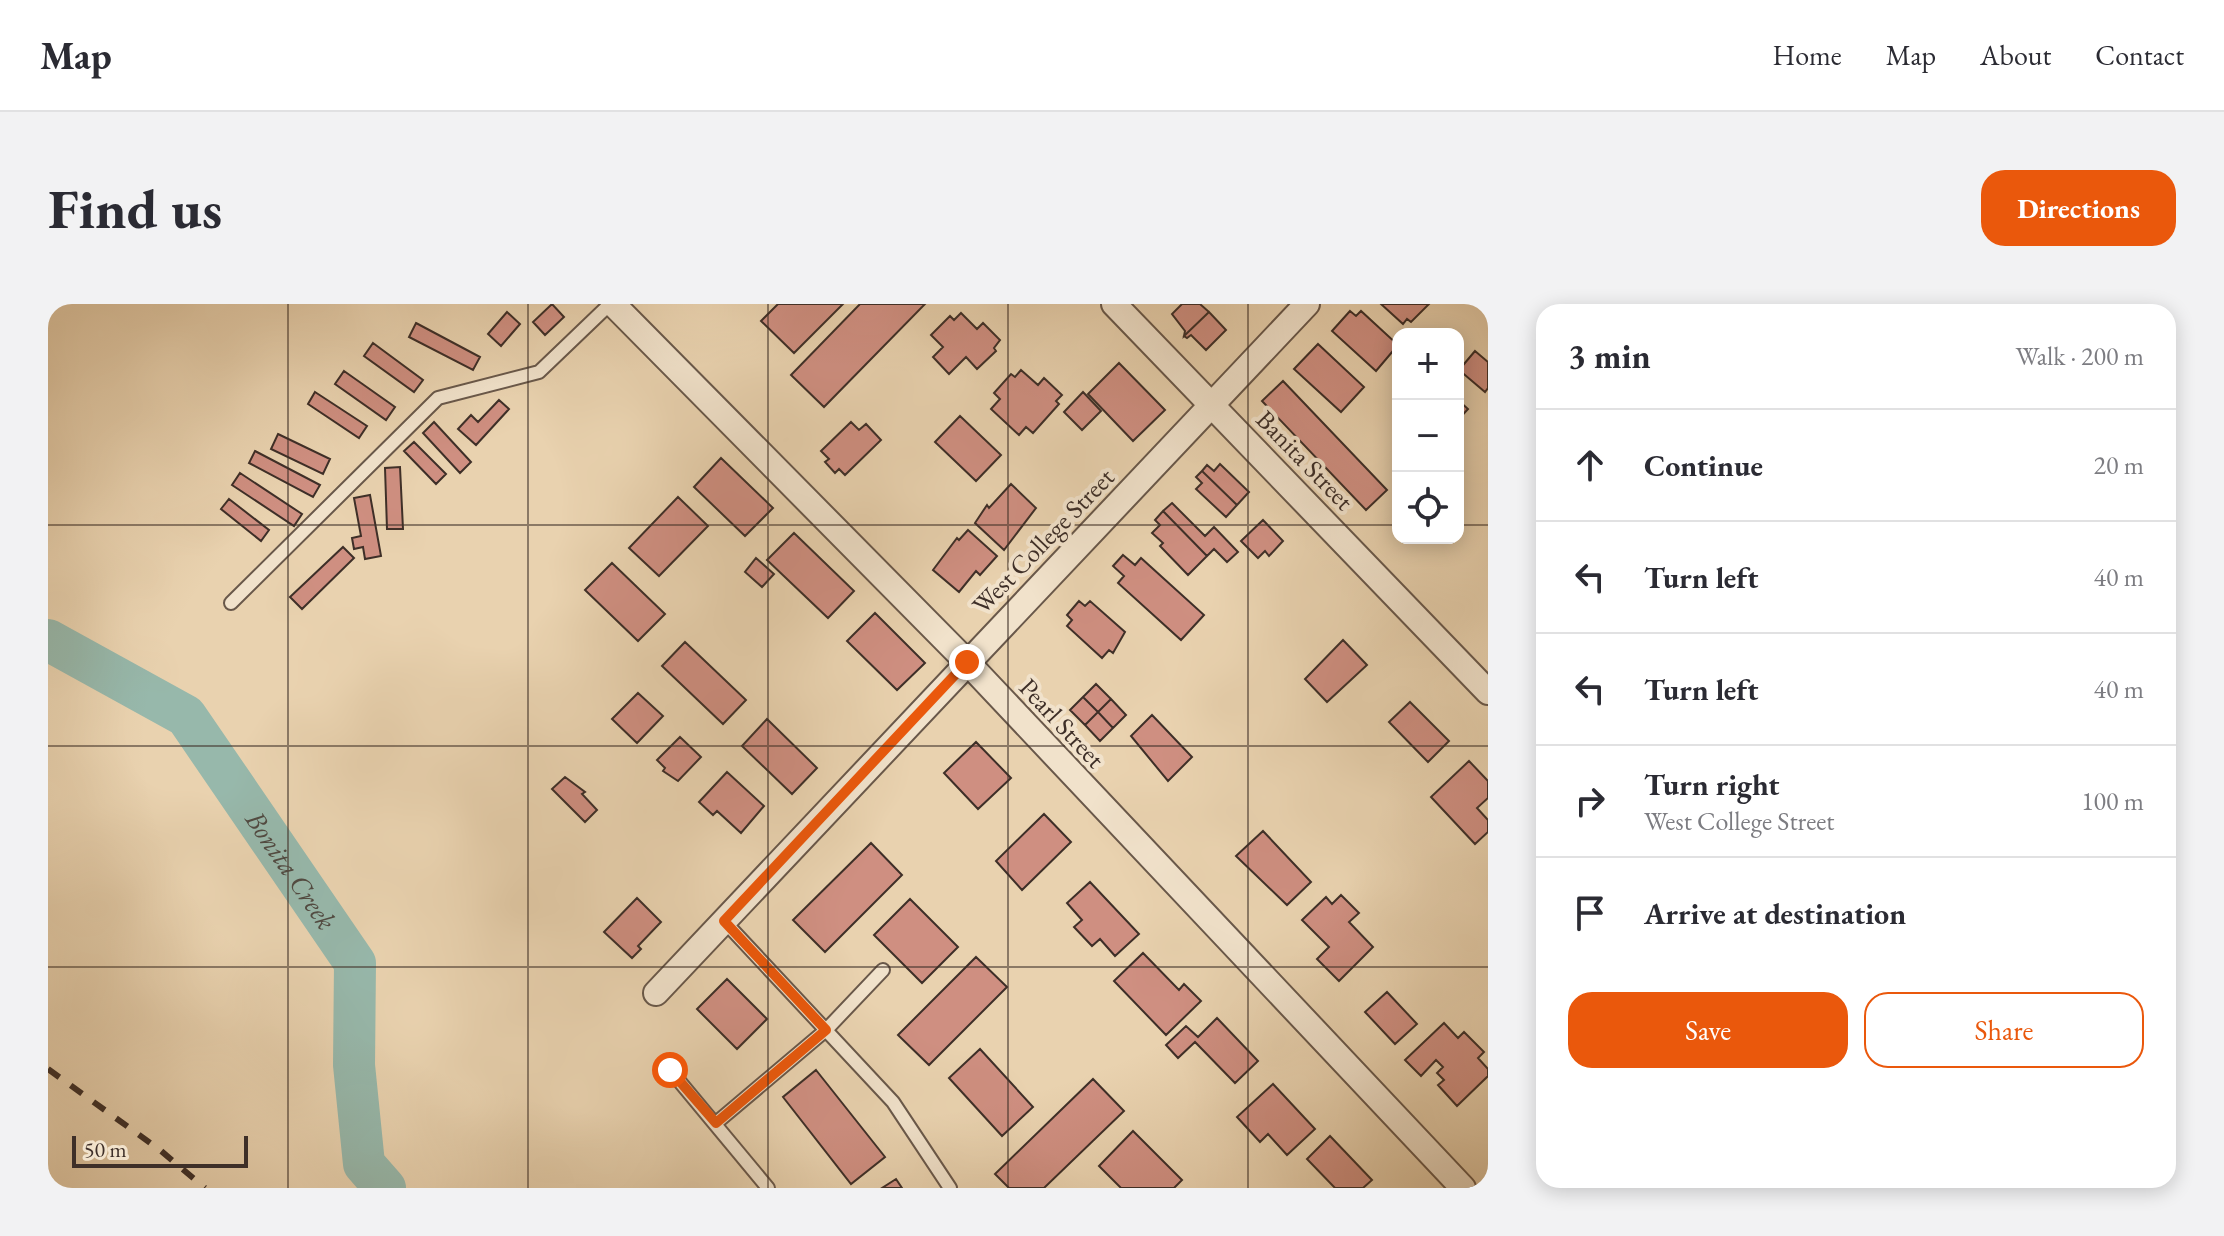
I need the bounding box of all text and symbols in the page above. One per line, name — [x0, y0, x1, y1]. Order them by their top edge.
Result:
text: Map — [40, 31, 112, 80]
text: Home — [1772, 37, 1842, 73]
text: Map — [1886, 37, 1936, 73]
text: About — [1980, 37, 2051, 73]
text: Contact — [2095, 37, 2184, 73]
button: Directions — [1981, 170, 2176, 246]
text: Find us — [48, 172, 222, 245]
map controls — [1392, 328, 1464, 544]
button: + — [1392, 328, 1464, 400]
text: 3 min — [1568, 334, 1651, 378]
text: Walk · 200 m — [2016, 339, 2144, 373]
button: − — [1392, 400, 1464, 472]
street label: Banita Street — [1249, 403, 1361, 517]
icon: ahead — [1568, 443, 1612, 487]
text: Continue — [1644, 446, 1763, 485]
text: 20 m — [2094, 448, 2144, 482]
street label: West College Street — [965, 461, 1121, 621]
button: locate — [1392, 472, 1464, 544]
icon: left — [1568, 555, 1612, 599]
text: Turn left — [1644, 558, 1758, 597]
text: 40 m — [2094, 560, 2144, 594]
route end — [949, 644, 985, 680]
icon: left — [1568, 667, 1612, 711]
text: Turn left — [1644, 670, 1758, 709]
street label: Pearl Street — [1012, 671, 1112, 775]
text: 40 m — [2094, 672, 2144, 706]
text: Turn right — [1644, 765, 1780, 804]
icon: right — [1568, 779, 1612, 823]
text: 100 m — [2081, 784, 2144, 818]
water label: Bonita Creek — [237, 802, 345, 937]
text: West College Street — [1644, 804, 1834, 838]
icon: arrive — [1568, 891, 1612, 935]
text: Arrive at destination — [1644, 894, 1906, 933]
button: Save — [1568, 992, 1848, 1068]
button: Share — [1864, 992, 2144, 1068]
route start — [652, 1052, 688, 1088]
scale bar — [72, 1132, 248, 1168]
text: 50 m — [84, 1135, 127, 1164]

